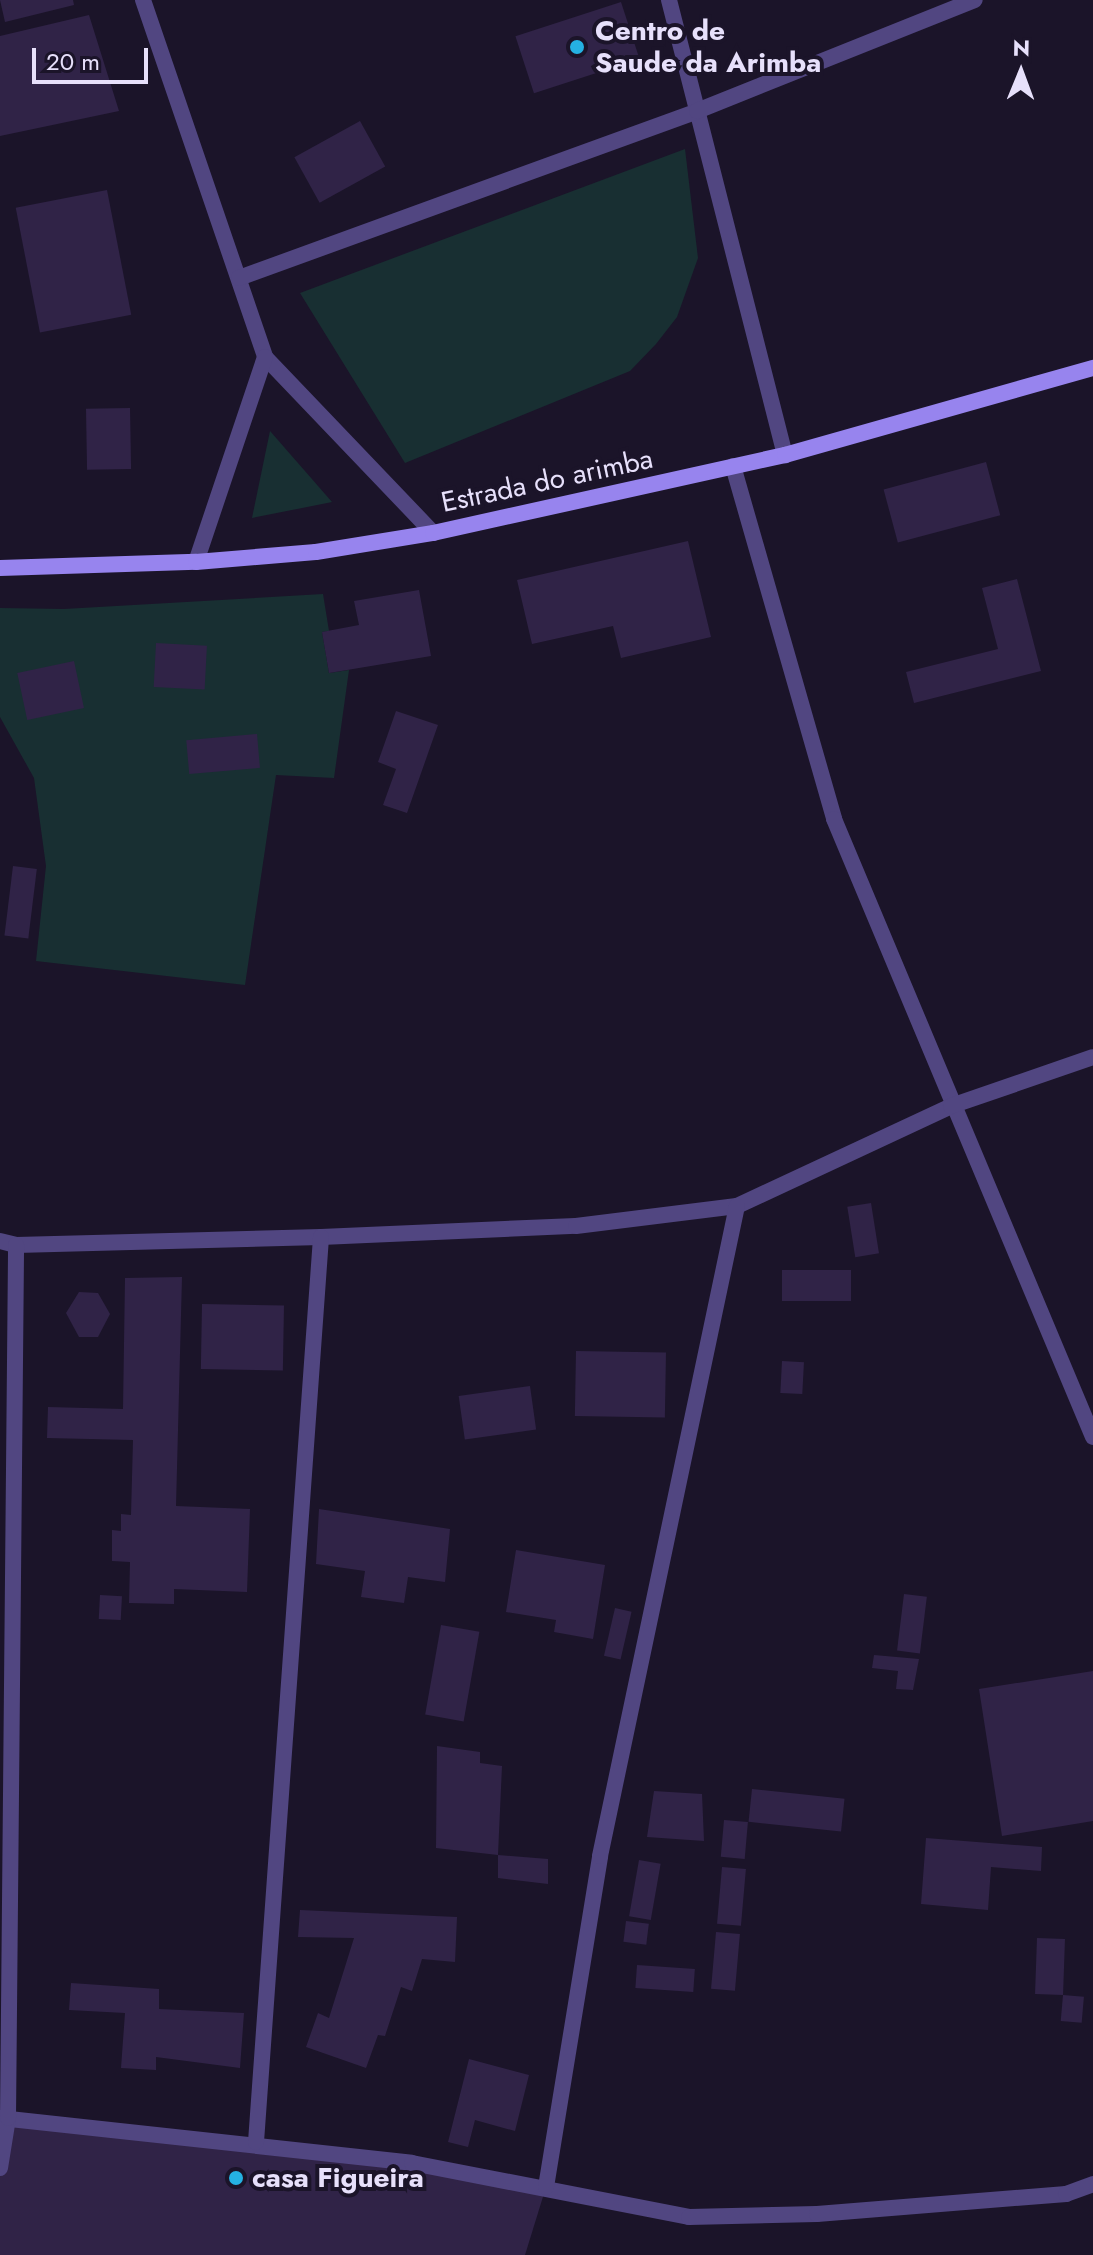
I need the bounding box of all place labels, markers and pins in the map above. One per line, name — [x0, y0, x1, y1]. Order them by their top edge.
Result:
place label: Centro de Saude da Arimba — [595, 14, 821, 80]
marker: Centro de Saude da Arimba — [566, 36, 588, 58]
place label: casa Figueira — [252, 2161, 424, 2195]
marker: casa Figueira — [227, 2169, 245, 2187]

